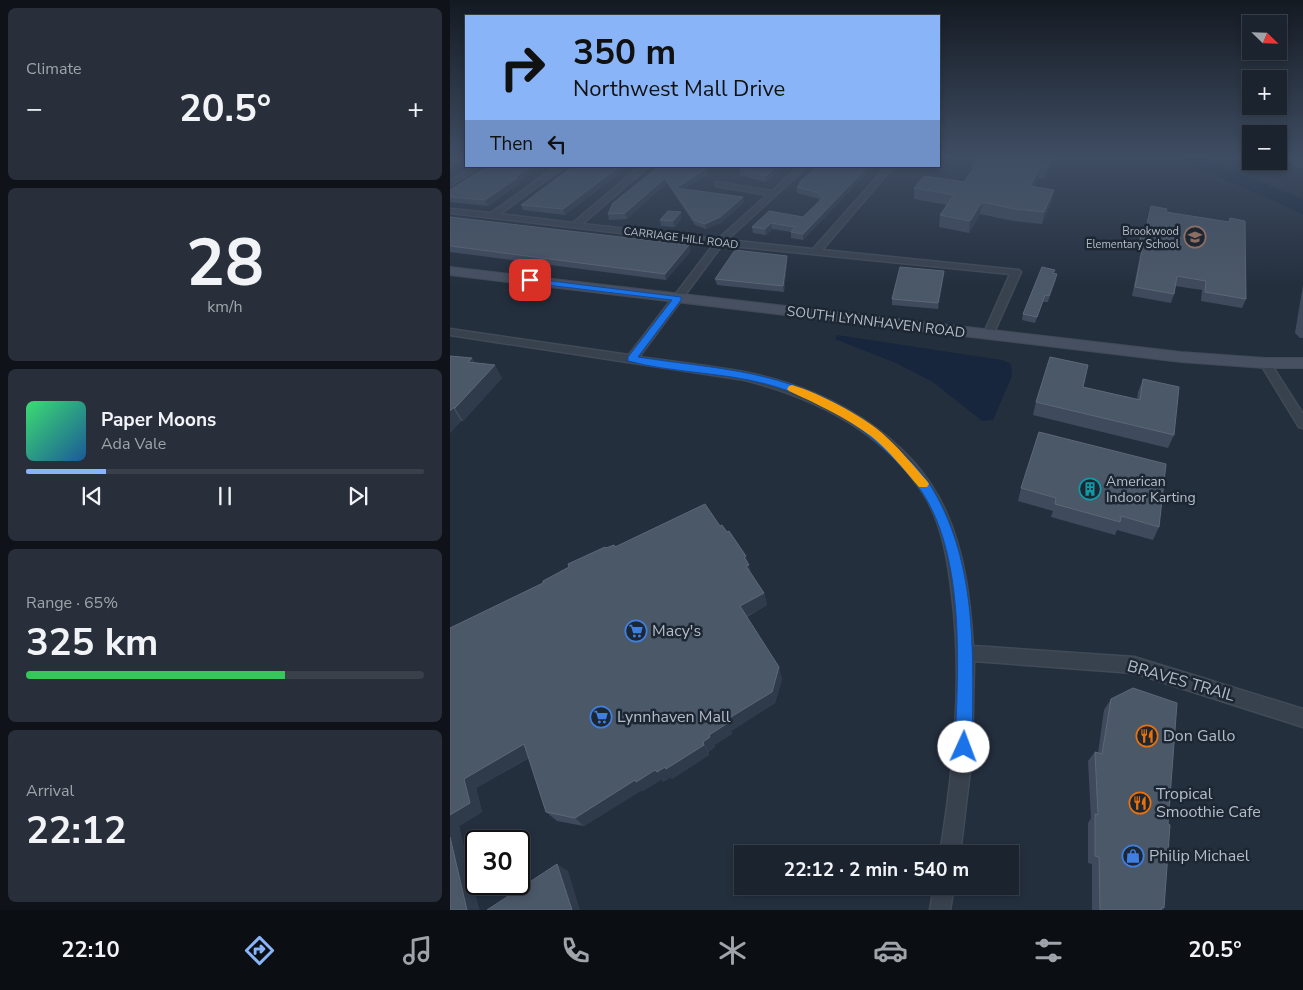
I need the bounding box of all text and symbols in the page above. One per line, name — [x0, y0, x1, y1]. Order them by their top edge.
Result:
north arrow — [1242, 15, 1288, 60]
map controls — [1242, 15, 1287, 170]
text: 350 m — [573, 29, 676, 76]
icon: right — [490, 35, 555, 100]
text: Climate — [26, 58, 81, 80]
button: + — [1242, 70, 1287, 115]
text: Northwest Mall Drive — [573, 74, 785, 104]
text: 20.5° — [179, 83, 271, 134]
text: − — [26, 90, 43, 128]
text: + — [407, 90, 424, 128]
button: − — [1242, 125, 1287, 170]
icon: left — [543, 130, 571, 158]
text: Then — [490, 131, 533, 157]
text: 28 — [186, 219, 264, 308]
street label: CARRIAGE HILL ROAD — [623, 224, 739, 252]
place label: Brookwood Elementary School — [1086, 224, 1180, 252]
school or university icon: Brookwood Elementary School — [1183, 225, 1207, 249]
pin — [509, 259, 551, 301]
icon: arrive — [516, 266, 544, 294]
text: km/h — [207, 296, 243, 318]
street label: SOUTH LYNNHAVEN ROAD — [786, 302, 966, 342]
text: Paper Moons — [101, 407, 216, 433]
text: Ada Vale — [101, 433, 166, 455]
place label: American Indoor Karting — [1106, 472, 1196, 507]
building icon: American Indoor Karting — [1078, 477, 1102, 501]
icon: previous — [78, 482, 106, 510]
icon: pause — [211, 482, 239, 510]
icon: next — [344, 482, 372, 510]
text: Range · 65% — [26, 592, 118, 614]
text: 325 km — [26, 617, 158, 668]
supermarket icon: Macy's — [624, 619, 648, 643]
place label: Macy's — [652, 620, 701, 642]
street label: BRAVES TRAIL — [1125, 655, 1238, 707]
supermarket icon: Lynnhaven Mall — [589, 705, 613, 729]
place label: Lynnhaven Mall — [617, 706, 731, 728]
position arrow — [937, 720, 989, 772]
restaurant icon: Don Gallo — [1135, 724, 1159, 748]
place label: Don Gallo — [1163, 725, 1235, 747]
text: Arrival — [26, 780, 74, 802]
place label: Tropical Smoothie Cafe — [1156, 783, 1261, 823]
restaurant icon: Tropical Smoothie Cafe — [1128, 791, 1152, 815]
text: 22:12 — [26, 805, 127, 856]
speed limit sign: 30 — [465, 830, 530, 895]
shop icon: Philip Michael — [1121, 844, 1145, 868]
place label: Philip Michael — [1149, 845, 1250, 867]
text: 22:12 · 2 min · 540 m — [784, 857, 969, 883]
icon: directions — [242, 933, 277, 968]
icon: music — [400, 933, 435, 968]
icon: phone — [558, 933, 593, 968]
icon: climate — [715, 933, 750, 968]
icon: car — [873, 933, 908, 968]
icon: filters — [1031, 933, 1066, 968]
text: 22:10 — [61, 935, 120, 965]
text: 20.5° — [1188, 935, 1242, 965]

